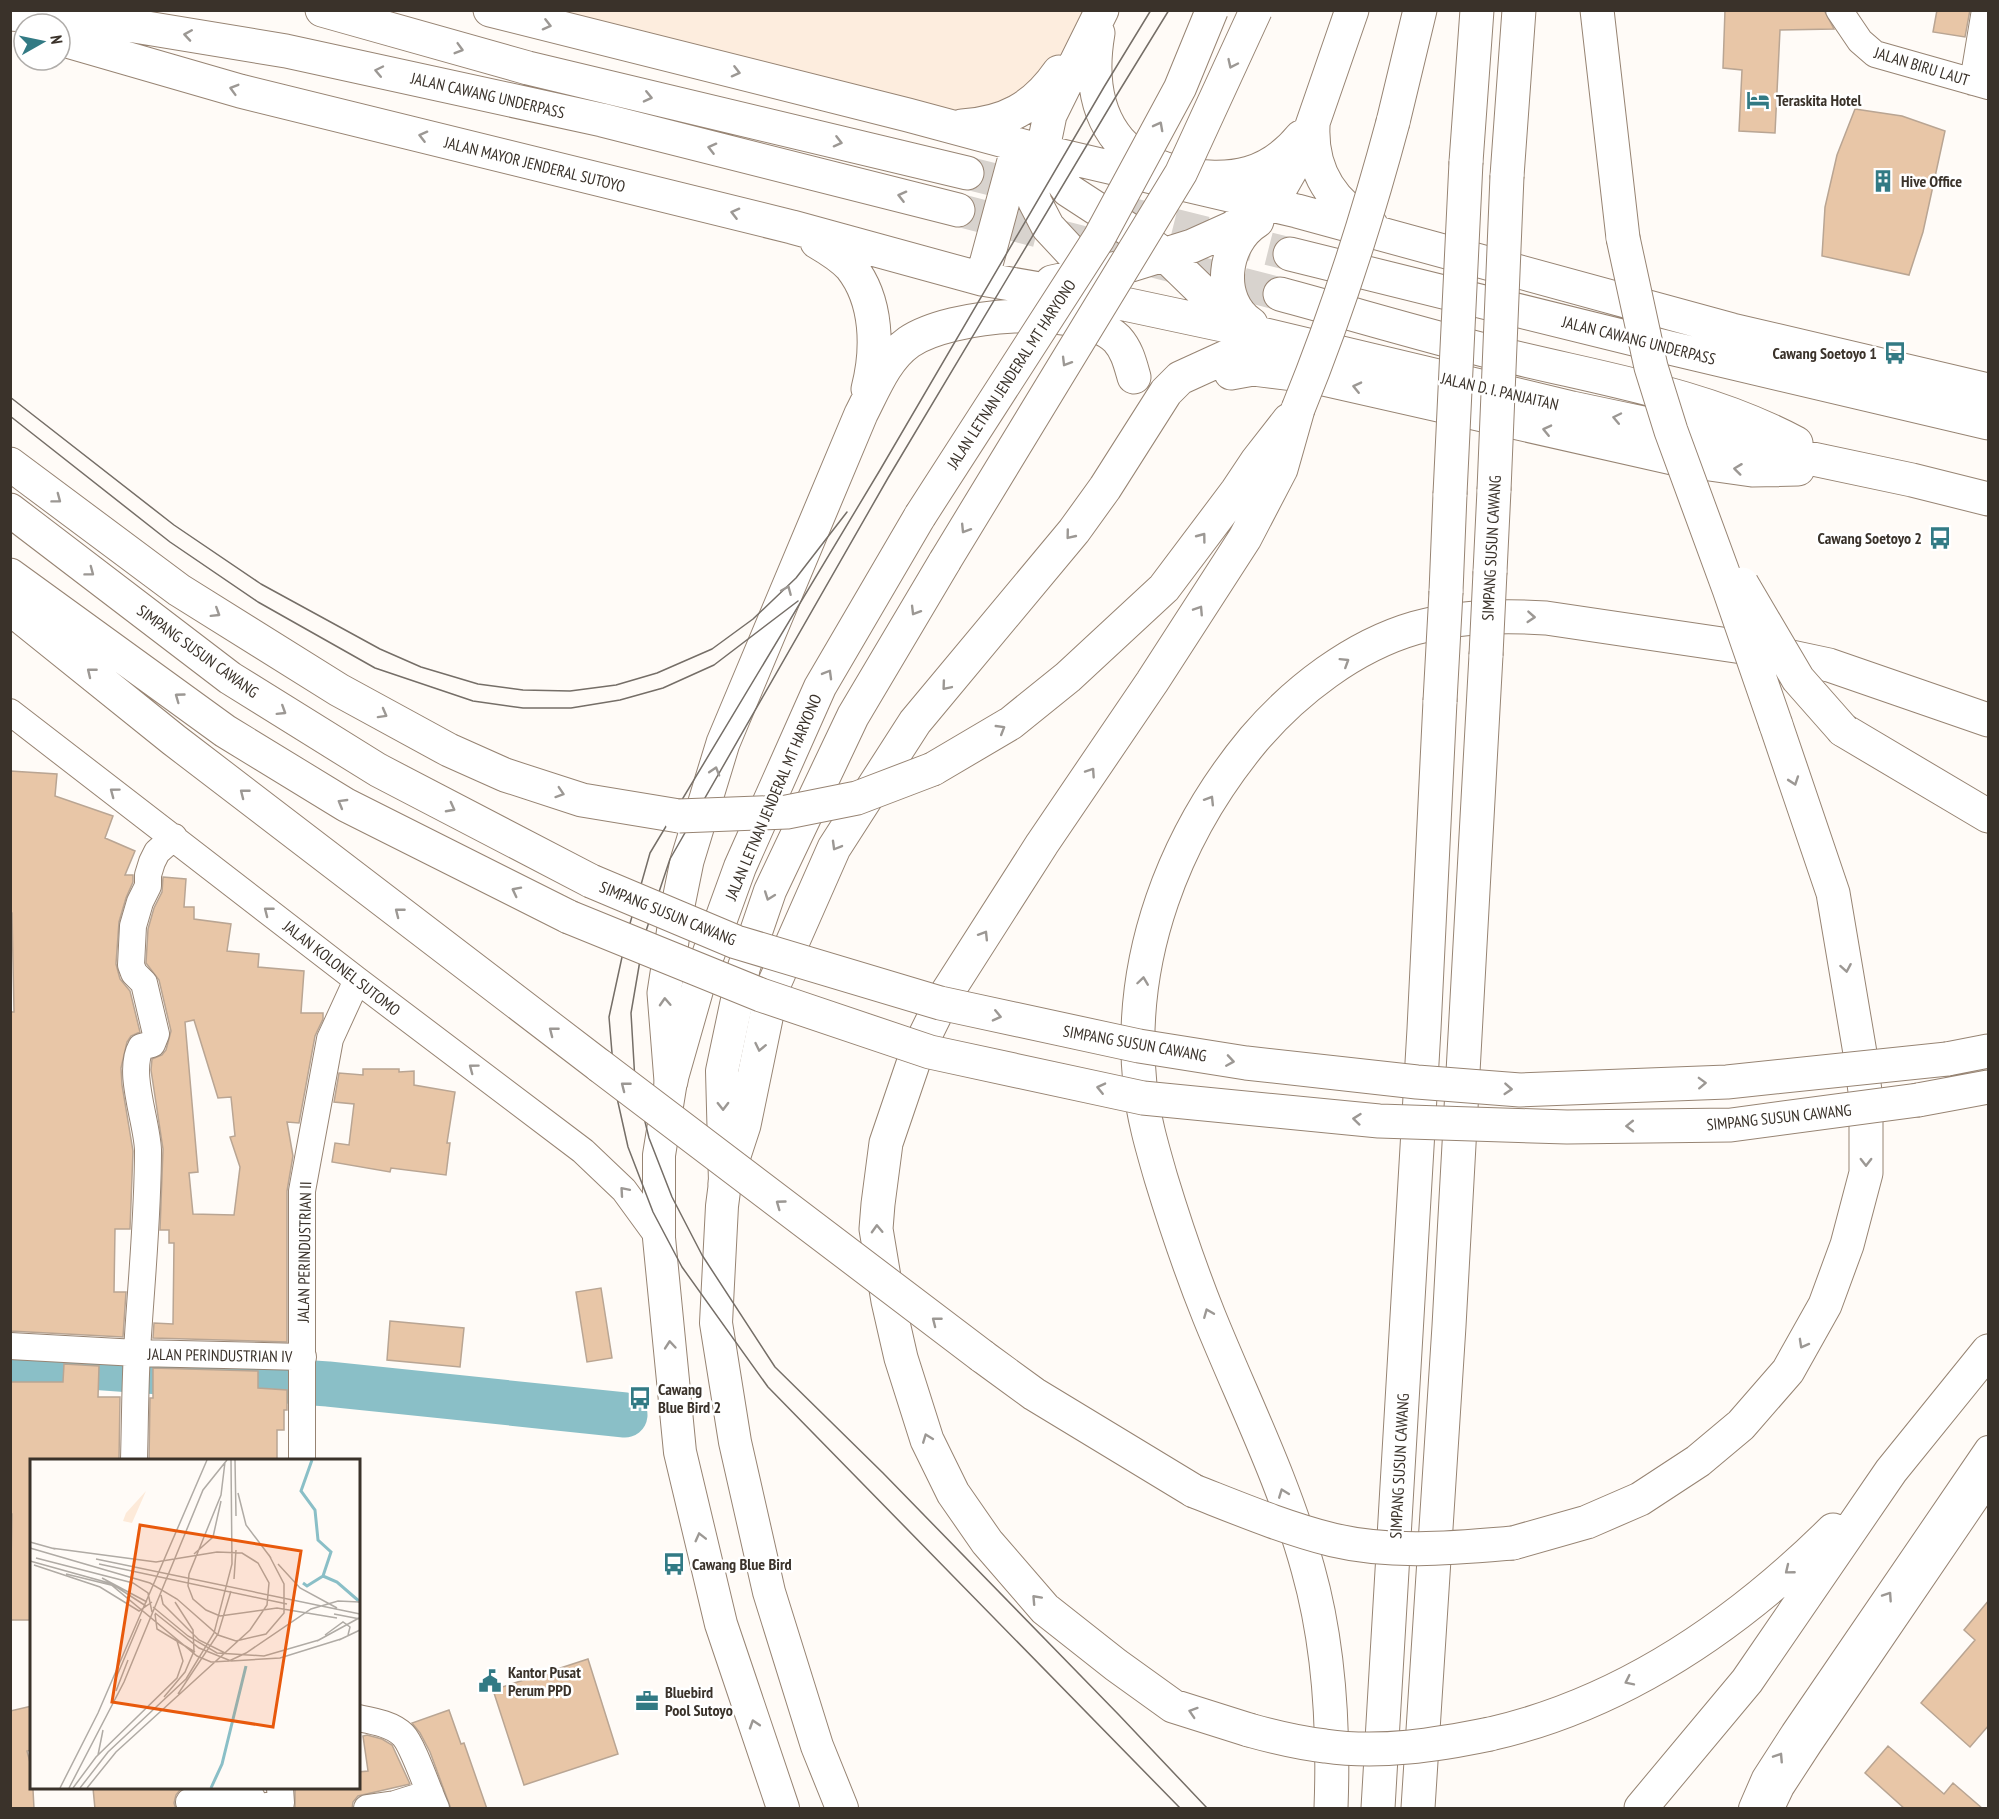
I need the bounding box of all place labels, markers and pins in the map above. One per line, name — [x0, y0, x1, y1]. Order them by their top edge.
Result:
hotel icon: Teraskita Hotel — [1745, 87, 1771, 113]
place label: Teraskita Hotel — [1776, 90, 1862, 110]
building icon: Hive Office — [1870, 168, 1896, 194]
place label: Hive Office — [1901, 171, 1962, 191]
bus stop icon: Cawang Soetoyo 1 — [1882, 340, 1908, 366]
place label: Cawang Soetoyo 1 — [1773, 343, 1877, 363]
bus stop icon: Cawang Soetoyo 2 — [1927, 525, 1953, 551]
place label: Cawang Soetoyo 2 — [1818, 528, 1922, 548]
place label: Cawang Blue Bird 2 — [658, 1379, 721, 1417]
bus stop icon: Cawang Blue Bird 2 — [627, 1385, 653, 1411]
bus stop icon: Cawang Blue Bird — [661, 1551, 687, 1577]
place label: Cawang Blue Bird — [692, 1554, 792, 1574]
place label: Kantor Pusat Perum PPD — [508, 1662, 581, 1700]
public building icon: Kantor Pusat Perum PPD — [477, 1668, 503, 1694]
place label: Bluebird Pool Sutoyo — [665, 1682, 733, 1720]
office icon: Bluebird Pool Sutoyo — [634, 1688, 660, 1714]

